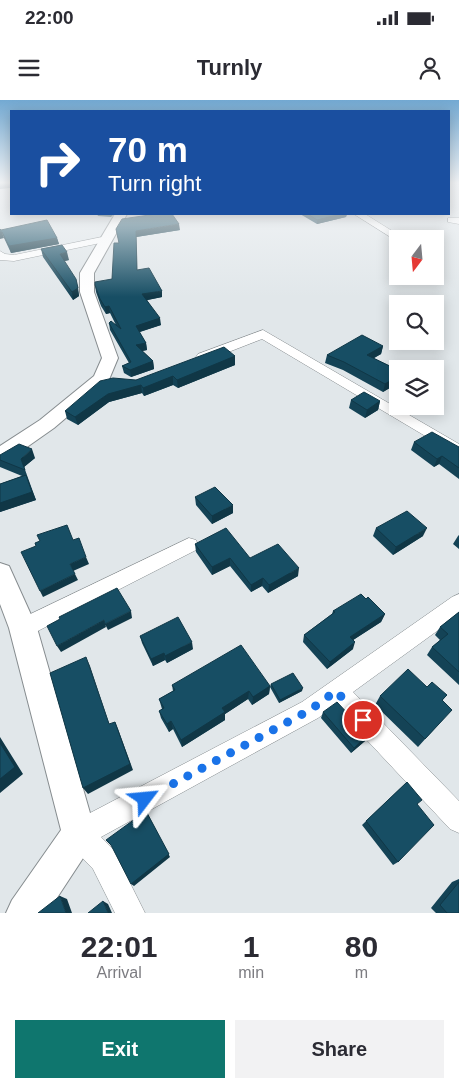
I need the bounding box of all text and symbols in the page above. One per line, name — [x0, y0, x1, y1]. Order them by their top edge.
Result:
text: 22:00 — [25, 7, 74, 28]
icon: menu — [15, 54, 43, 82]
icon: person — [416, 54, 444, 82]
text: Turnly — [197, 55, 262, 80]
icon: right — [25, 130, 90, 195]
text: 70 m — [108, 130, 188, 169]
text: Turn right — [108, 171, 201, 196]
north arrow — [389, 230, 444, 285]
map controls — [389, 230, 444, 415]
button: search — [389, 295, 444, 350]
button: layers — [389, 360, 444, 415]
pin — [342, 699, 384, 741]
icon: arrive — [349, 706, 377, 734]
position arrow — [118, 772, 170, 824]
text: 22:01 — [81, 930, 158, 963]
text: 1 — [243, 930, 260, 963]
text: 80 — [345, 930, 378, 963]
text: Arrival — [96, 964, 142, 981]
text: min — [238, 964, 264, 981]
text: m — [355, 964, 368, 981]
button: Exit — [15, 1020, 225, 1078]
button: Share — [235, 1020, 444, 1078]

